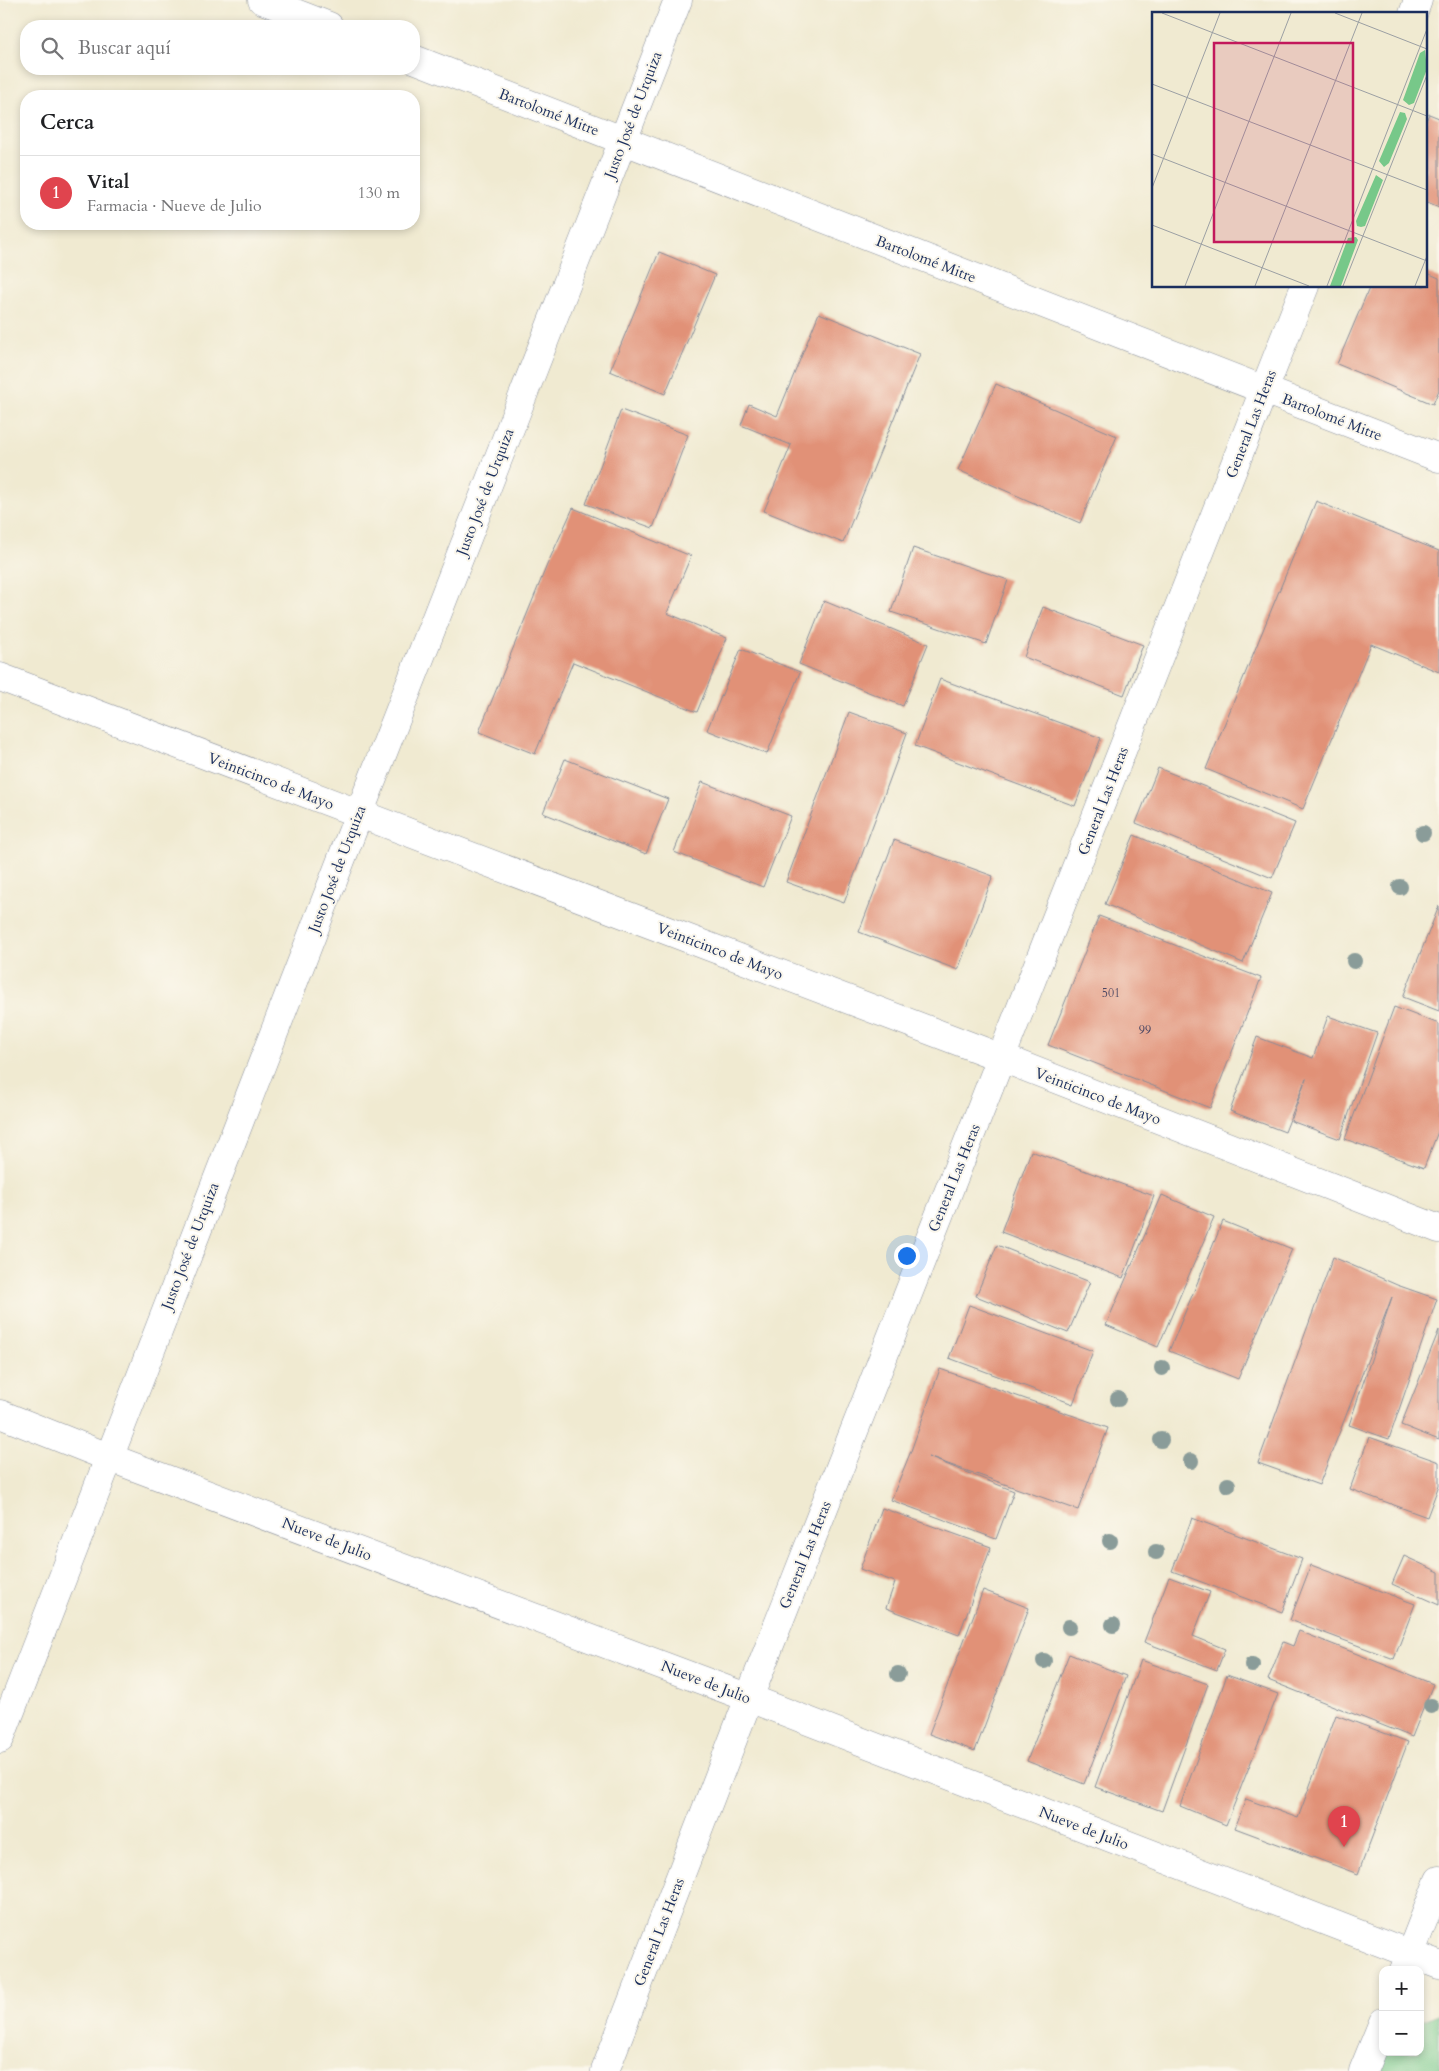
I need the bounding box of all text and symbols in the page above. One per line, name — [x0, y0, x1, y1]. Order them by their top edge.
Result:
inset map — [1152, 12, 1426, 288]
search box — [20, 20, 420, 75]
icon: search — [38, 34, 66, 62]
text: Buscar aquí — [78, 35, 171, 61]
street label: Justo José de Urquiza — [599, 48, 667, 183]
street label: Bartolomé Mitre — [496, 84, 602, 140]
text: Cerca — [40, 108, 94, 137]
text: Vital — [87, 169, 129, 195]
text: 1 — [52, 182, 60, 204]
text: 130 m — [358, 182, 400, 204]
text: Farmacia · Nueve de Julio — [87, 195, 262, 217]
street label: Bartolomé Mitre — [873, 231, 979, 287]
street label: General Las Heras — [1221, 367, 1281, 481]
street label: Bartolomé Mitre — [1279, 389, 1385, 445]
street label: Justo José de Urquiza — [451, 425, 519, 560]
street label: General Las Heras — [1073, 744, 1133, 858]
street label: Veinticinco de Mayo — [205, 748, 337, 814]
street label: Justo José de Urquiza — [303, 802, 371, 937]
street label: Veinticinco de Mayo — [654, 918, 786, 984]
house number: 501 — [1102, 985, 1120, 1001]
house number: 99 — [1139, 1022, 1151, 1038]
street label: Veinticinco de Mayo — [1032, 1063, 1164, 1129]
street label: General Las Heras — [923, 1121, 985, 1235]
street label: Justo José de Urquiza — [156, 1179, 224, 1314]
your location — [894, 1243, 920, 1269]
street label: General Las Heras — [774, 1498, 836, 1612]
street label: Nueve de Julio — [279, 1513, 375, 1565]
street label: Nueve de Julio — [658, 1656, 754, 1708]
street label: Nueve de Julio — [1036, 1802, 1132, 1854]
pin: 1 — [1328, 1806, 1360, 1847]
street label: General Las Heras — [629, 1875, 689, 1989]
map controls — [1379, 1966, 1424, 2056]
button: + — [1379, 1966, 1424, 2011]
button: − — [1379, 2011, 1424, 2056]

